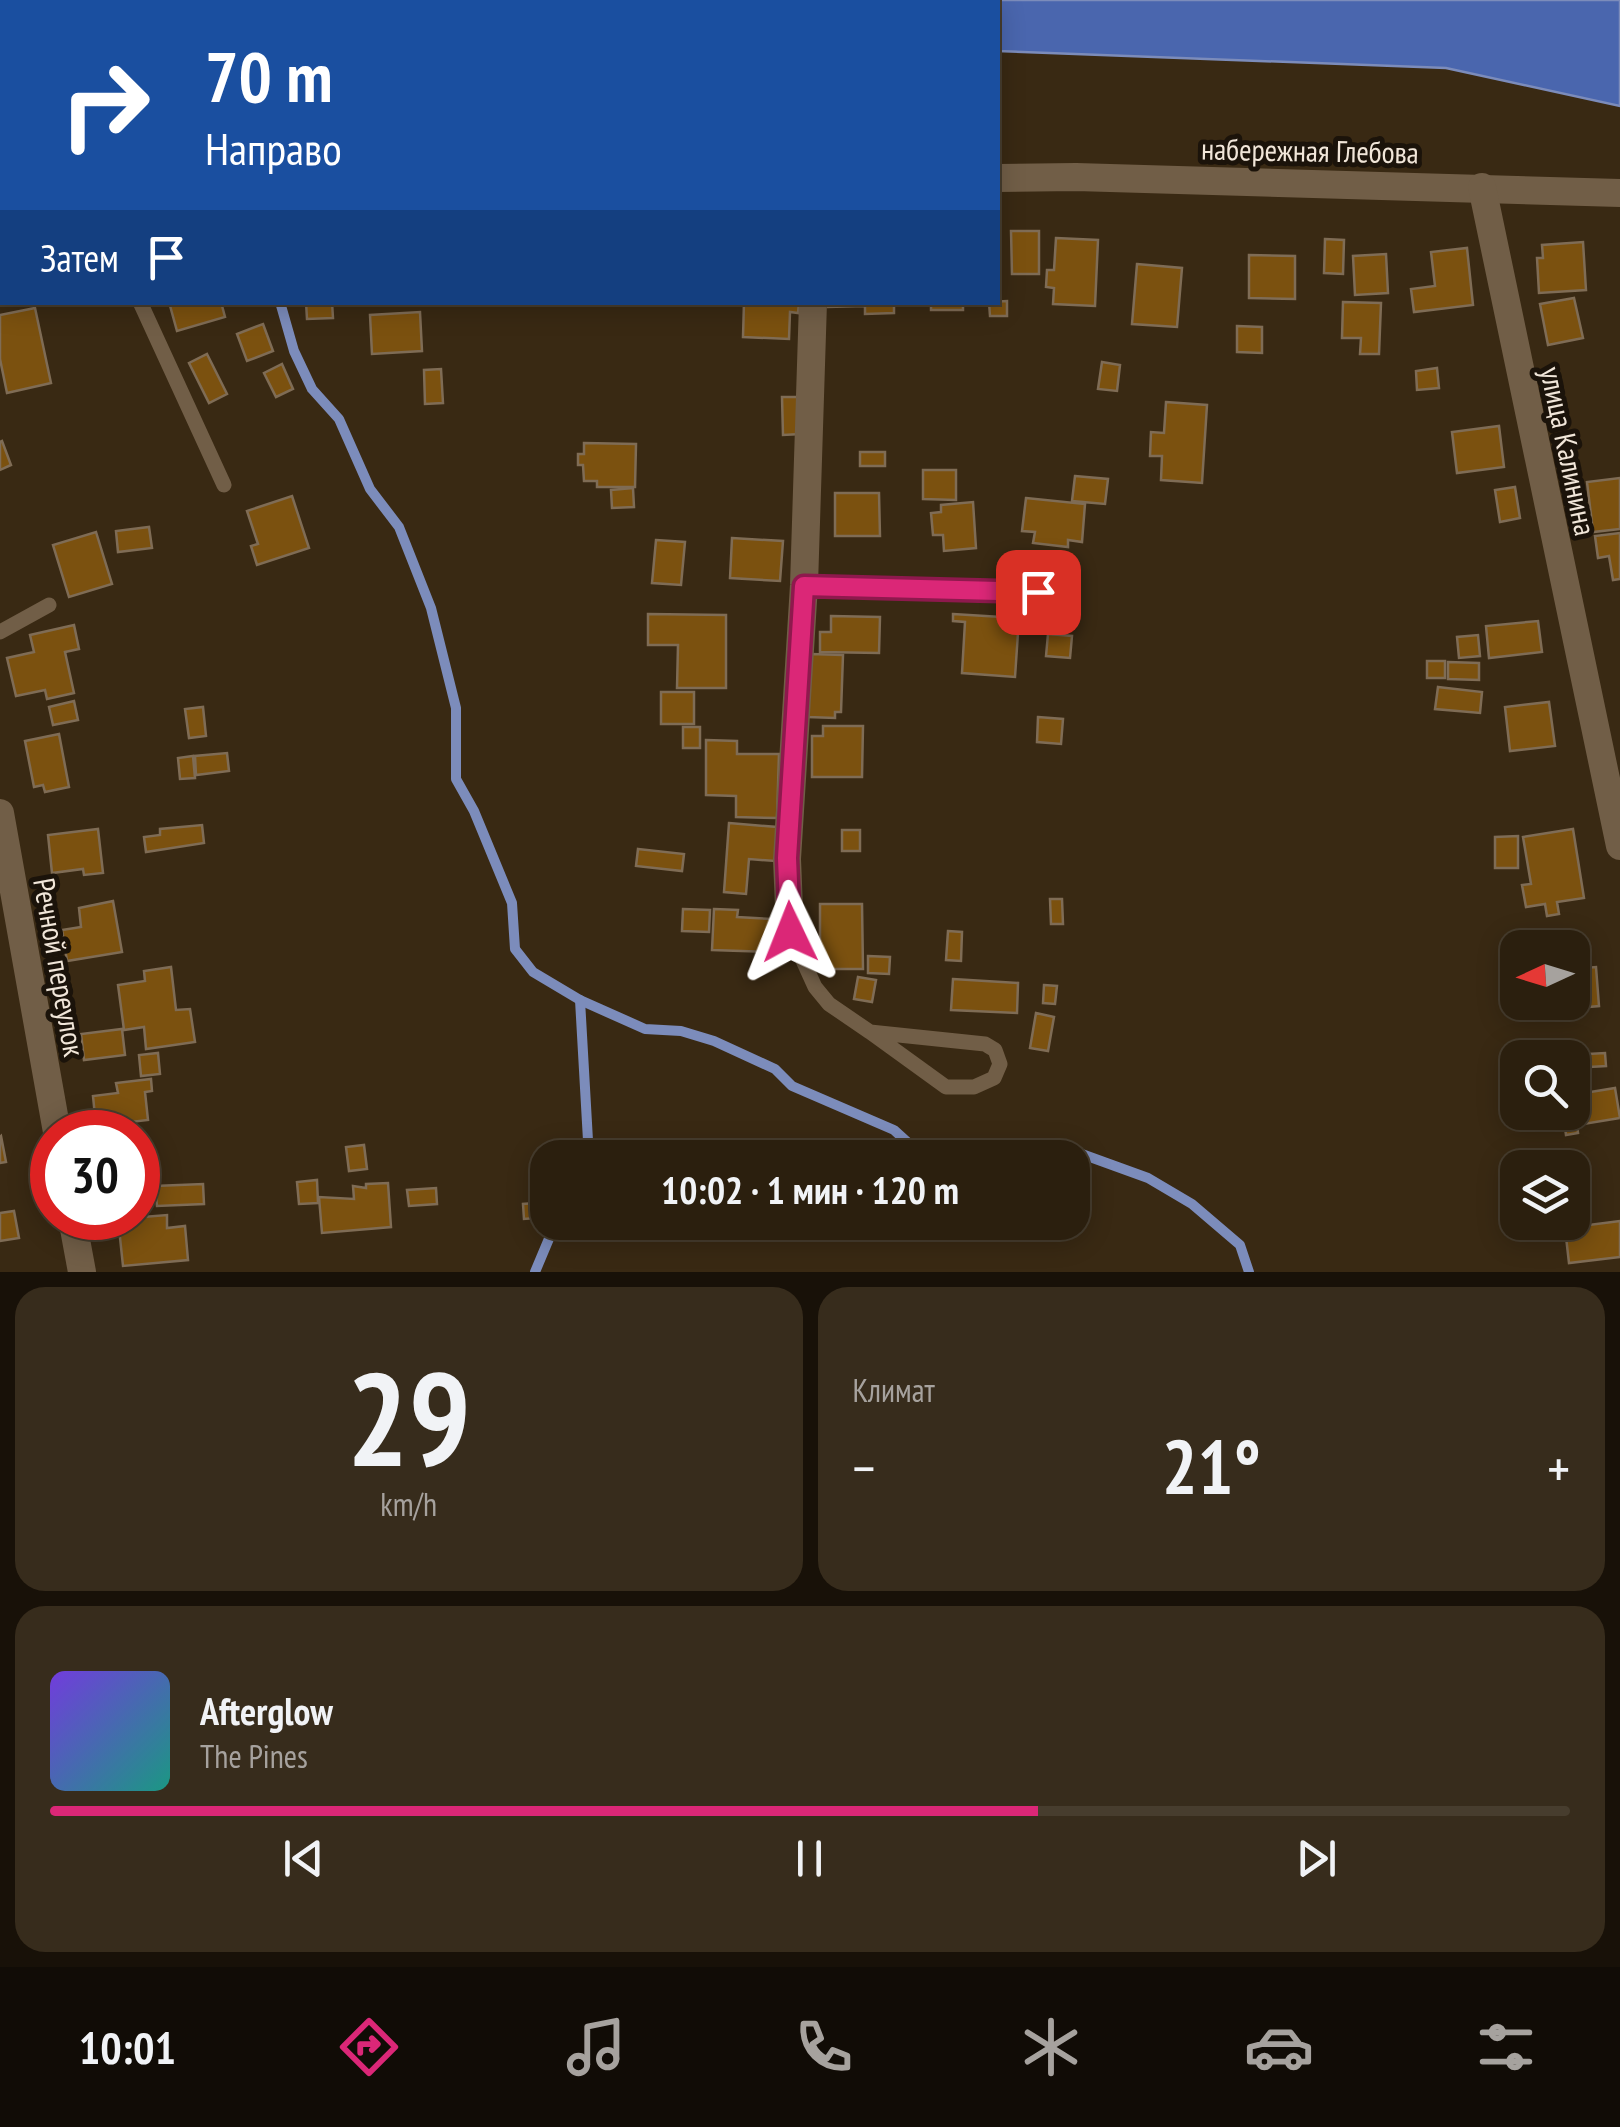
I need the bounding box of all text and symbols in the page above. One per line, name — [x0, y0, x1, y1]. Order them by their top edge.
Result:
text: 70 m — [205, 31, 333, 121]
icon: right — [40, 40, 170, 170]
text: Направо — [205, 119, 342, 177]
street label: набережная Глебова — [1201, 129, 1419, 171]
icon: arrive — [139, 230, 194, 285]
text: Затем — [40, 233, 119, 282]
street label: улица Калинина — [1532, 363, 1606, 539]
pin — [996, 550, 1081, 635]
icon: arrive — [1011, 565, 1066, 620]
street label: Речной переулок — [25, 875, 95, 1060]
position arrow — [738, 880, 842, 984]
north arrow — [1500, 930, 1590, 1020]
map controls — [1500, 930, 1590, 1240]
button: search — [1500, 1040, 1590, 1130]
speed limit sign: 30 — [30, 1110, 160, 1240]
button: layers — [1500, 1150, 1590, 1240]
text: 10:02 · 1 мин · 120 m — [661, 1165, 959, 1214]
text: 29 — [347, 1334, 471, 1502]
text: Климат — [853, 1369, 935, 1411]
text: 21° — [1162, 1418, 1261, 1515]
text: − — [853, 1432, 875, 1503]
text: + — [1547, 1432, 1570, 1503]
text: km/h — [380, 1483, 437, 1525]
text: Afterglow — [200, 1686, 333, 1735]
text: The Pines — [200, 1735, 308, 1777]
icon: previous — [276, 1831, 331, 1886]
icon: pause — [782, 1831, 837, 1886]
icon: next — [1289, 1831, 1344, 1886]
icon: directions — [334, 2012, 404, 2082]
icon: music — [561, 2012, 631, 2082]
icon: phone — [789, 2012, 859, 2082]
icon: climate — [1016, 2012, 1086, 2082]
icon: car — [1244, 2012, 1314, 2082]
icon: filters — [1471, 2012, 1541, 2082]
text: 10:01 — [79, 2018, 176, 2076]

